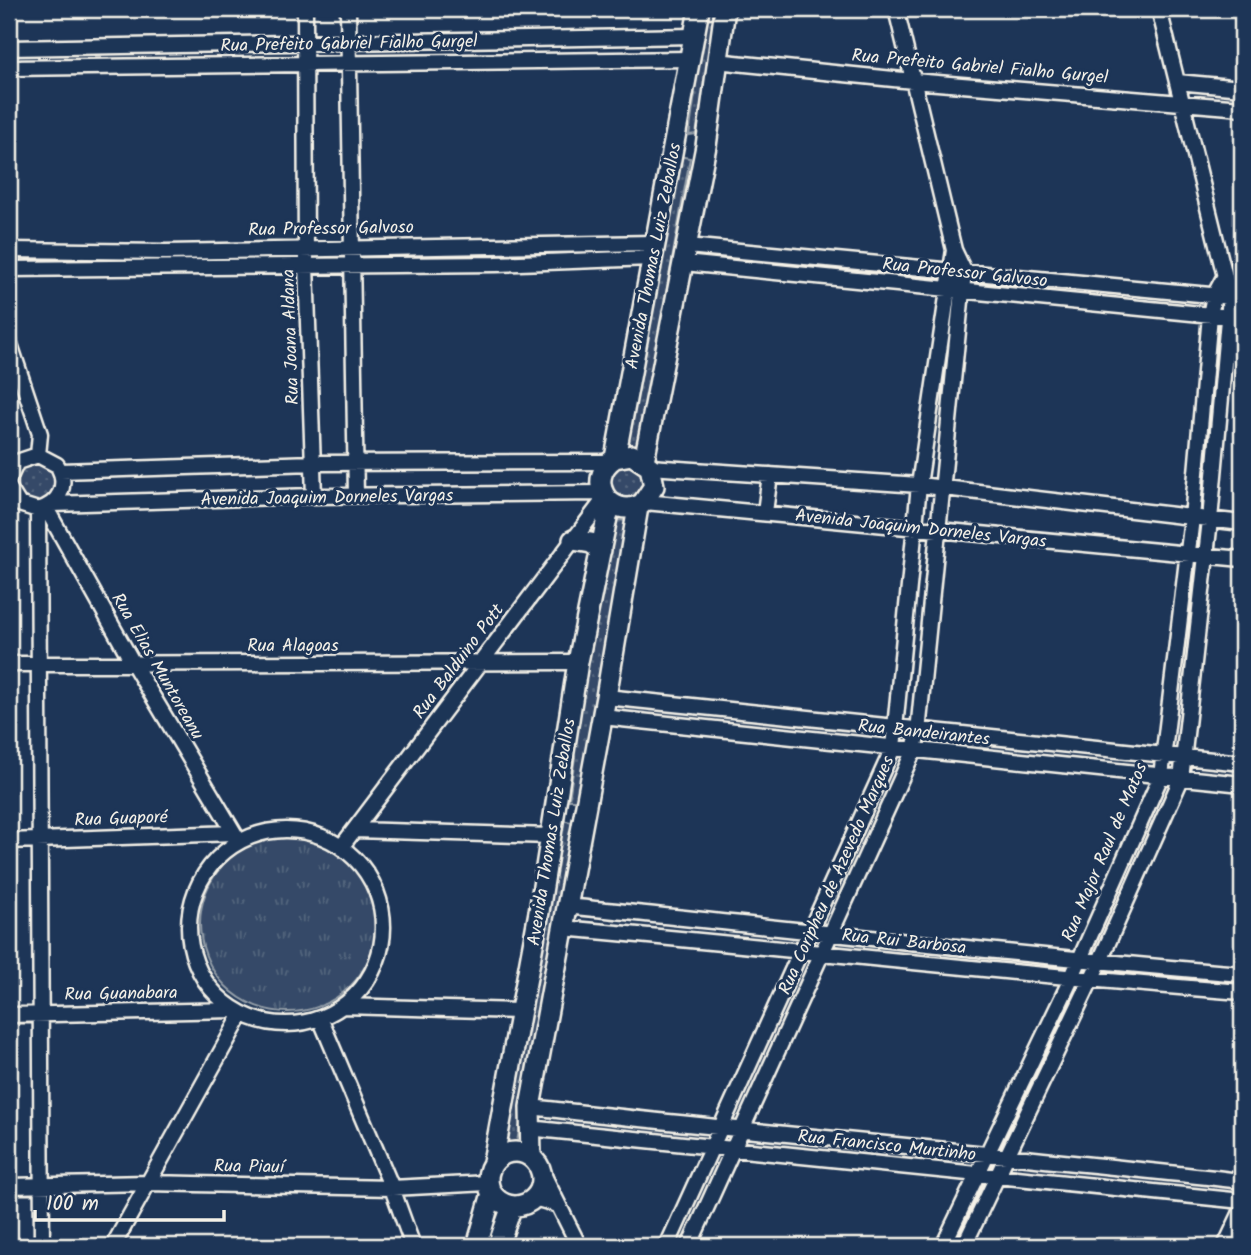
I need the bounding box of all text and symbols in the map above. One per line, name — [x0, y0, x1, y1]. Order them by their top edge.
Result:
street label: Rua Prefeito Gabriel Fialho Gurgel — [220, 28, 478, 61]
street label: Rua Prefeito Gabriel Fialho Gurgel — [850, 42, 1110, 93]
street label: Avenida Thomas Luiz Zeballos — [618, 140, 691, 372]
street label: Rua Professor Galvoso — [248, 214, 414, 245]
street label: Rua Professor Galvoso — [881, 250, 1049, 297]
street label: Rua Joana Aldana — [275, 269, 308, 405]
street label: Avenida Joaquim Dorneles Vargas — [200, 482, 454, 515]
street label: Avenida Joaquim Dorneles Vargas — [794, 502, 1048, 557]
street label: Rua Elias Muntoreanu — [103, 588, 211, 746]
street label: Rua Balduino Pott — [406, 597, 513, 726]
street label: Rua Alagoas — [247, 632, 339, 661]
street label: Rua Bandeirantes — [856, 712, 992, 755]
street label: Avenida Thomas Luiz Zeballos — [520, 716, 585, 948]
street label: Rua Coripheu de Azevedo Marques — [771, 751, 903, 1000]
street label: Rua Major Raul de Matos — [1054, 758, 1156, 947]
street label: Rua Guaporé — [74, 803, 169, 836]
street label: Rua Rui Barbosa — [840, 922, 968, 963]
street label: Rua Guanabara — [64, 979, 178, 1010]
street label: Rua Francisco Murtinho — [796, 1123, 977, 1170]
street label: Rua Piauí — [214, 1152, 287, 1183]
scale bar — [35, 1178, 224, 1222]
text: 100 m — [46, 1188, 99, 1221]

